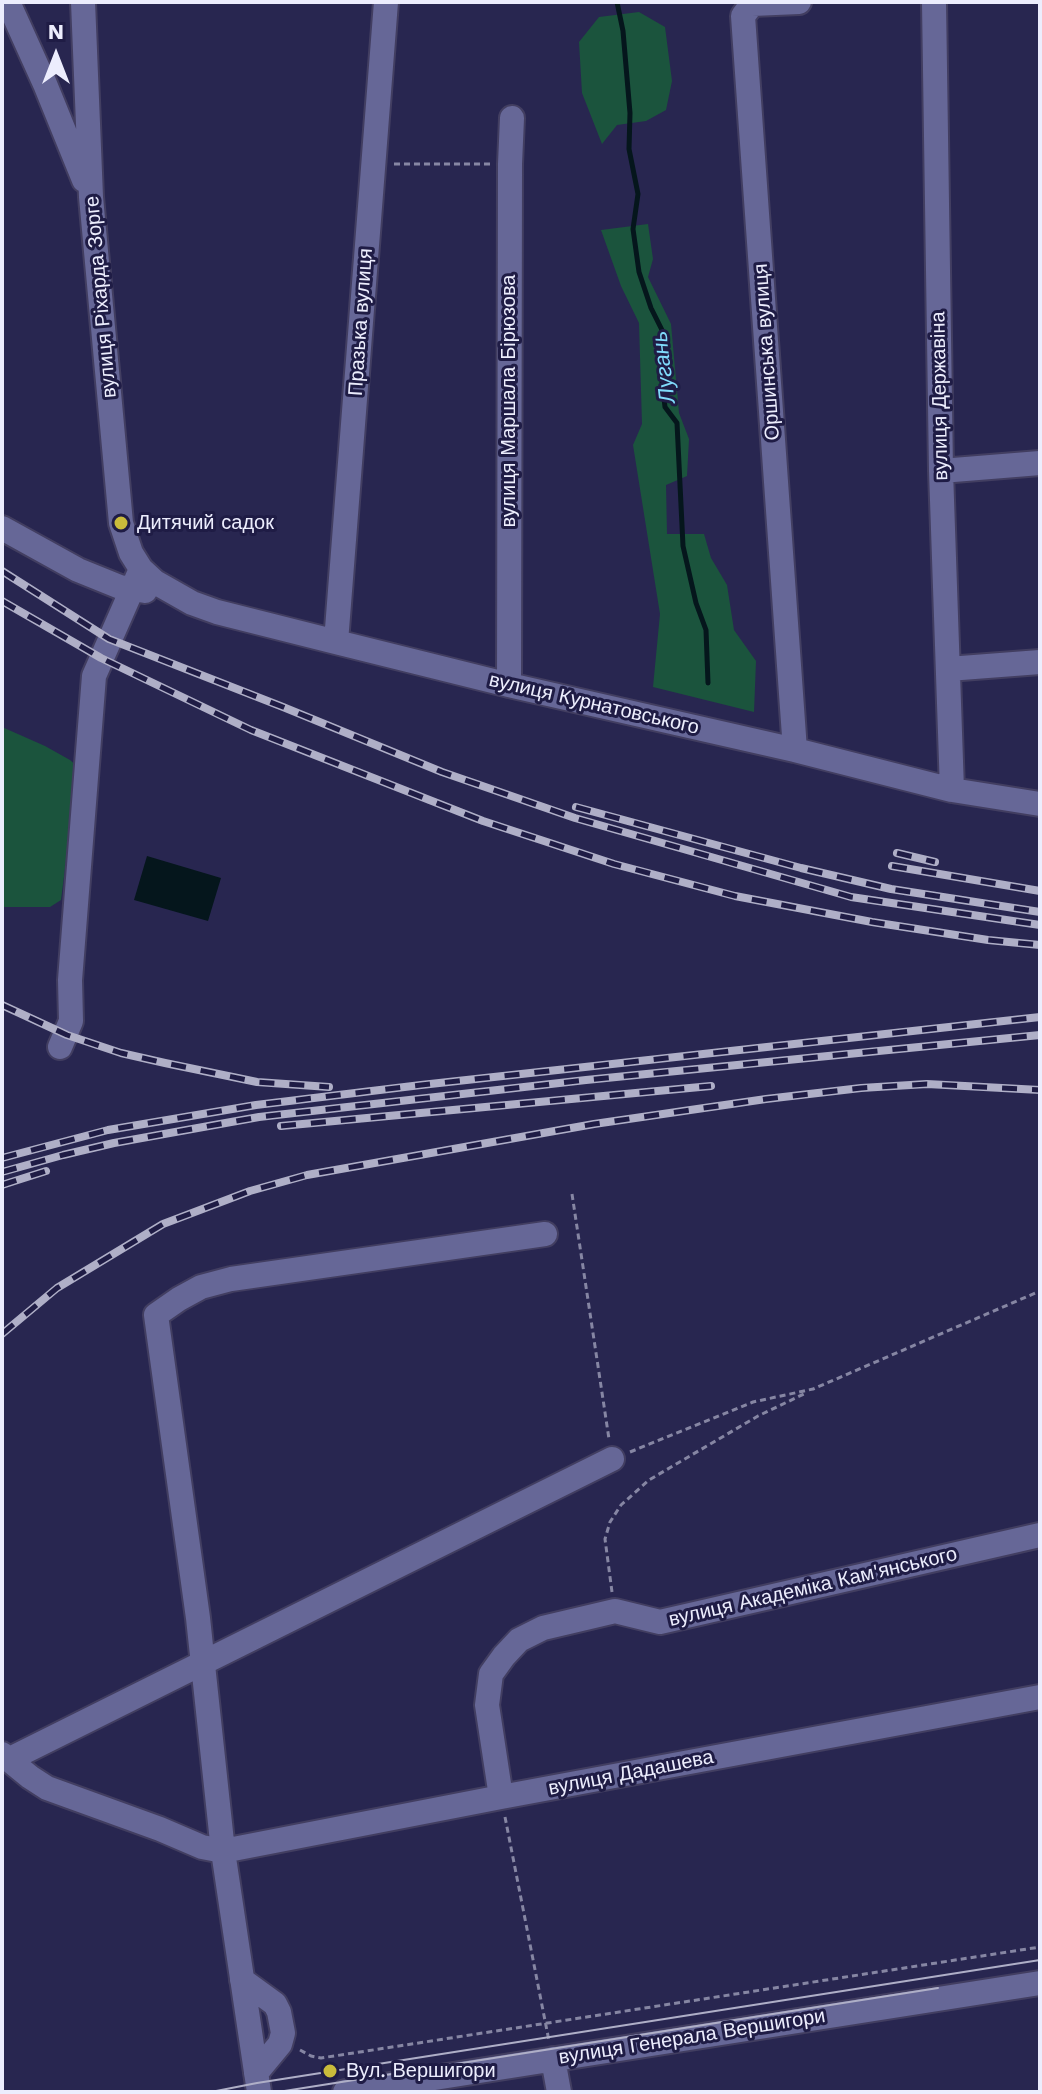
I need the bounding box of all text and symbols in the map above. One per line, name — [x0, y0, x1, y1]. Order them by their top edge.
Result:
north arrow — [16, 16, 96, 96]
text: N — [48, 19, 64, 44]
street label: вулиця Ріхарда Зорге — [80, 195, 122, 399]
street label: Празька вулиця — [344, 247, 378, 397]
street label: Оршинська вулиця — [749, 263, 785, 441]
street label: вулиця Маршала Бірюзова — [497, 275, 521, 527]
street label: вулиця Державіна — [927, 311, 953, 481]
water label: Лугань — [646, 329, 682, 405]
place label: Дитячий садок — [137, 511, 274, 535]
marker: Дитячий садок — [112, 514, 130, 532]
street label: вулиця Курнатовського — [487, 668, 701, 740]
street label: вулиця Академіка Кам'янського — [667, 1542, 959, 1632]
street label: вулиця Дадашева — [546, 1745, 716, 1801]
street label: вулиця Генерала Вершигори — [557, 2004, 827, 2070]
place label: Вул. Вершигори — [346, 2059, 496, 2083]
marker: Вул. Вершигори — [321, 2062, 339, 2080]

